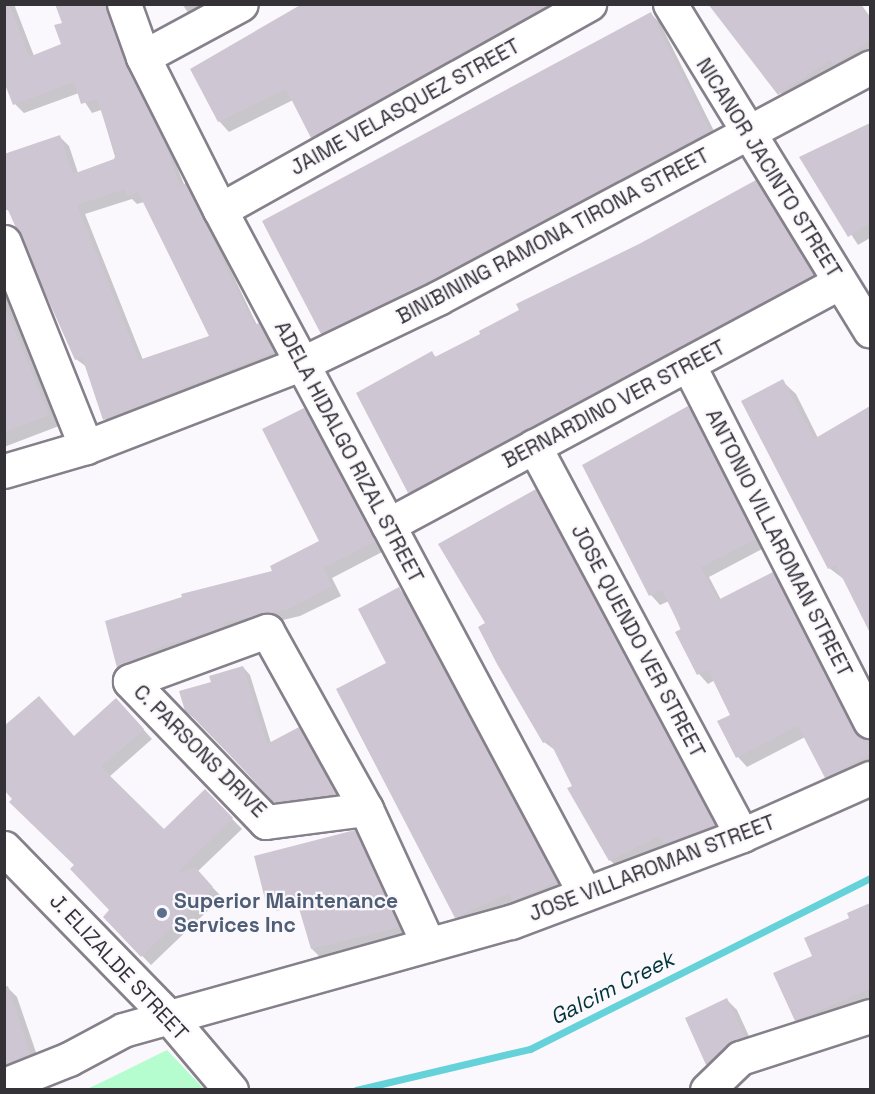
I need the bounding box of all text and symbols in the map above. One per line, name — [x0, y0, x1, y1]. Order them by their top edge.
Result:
street label: JAIME VELASQUEZ STREET — [286, 33, 524, 181]
street label: NICANOR JACINTO STREET — [691, 53, 847, 283]
street label: BINIBINING RAMONA TIRONA STREET — [392, 142, 714, 330]
street label: ADELA HIDALGO RIZAL STREET — [269, 316, 429, 588]
street label: BERNARDINO VER STREET — [498, 334, 730, 474]
street label: ANTONIO VILLAROMAN STREET — [700, 405, 858, 681]
street label: JOSE QUENDO VER STREET — [566, 520, 710, 762]
street label: C. PARSONS DRIVE — [128, 679, 272, 823]
street label: JOSE VILLAROMAN STREET — [525, 809, 779, 927]
street label: J. ELIZALDE STREET — [44, 888, 194, 1046]
place label: Superior Maintenance Services Inc — [174, 888, 398, 938]
marker: Superior Maintenance Services Inc — [155, 906, 169, 920]
water label: Galcim Creek — [546, 945, 678, 1031]

